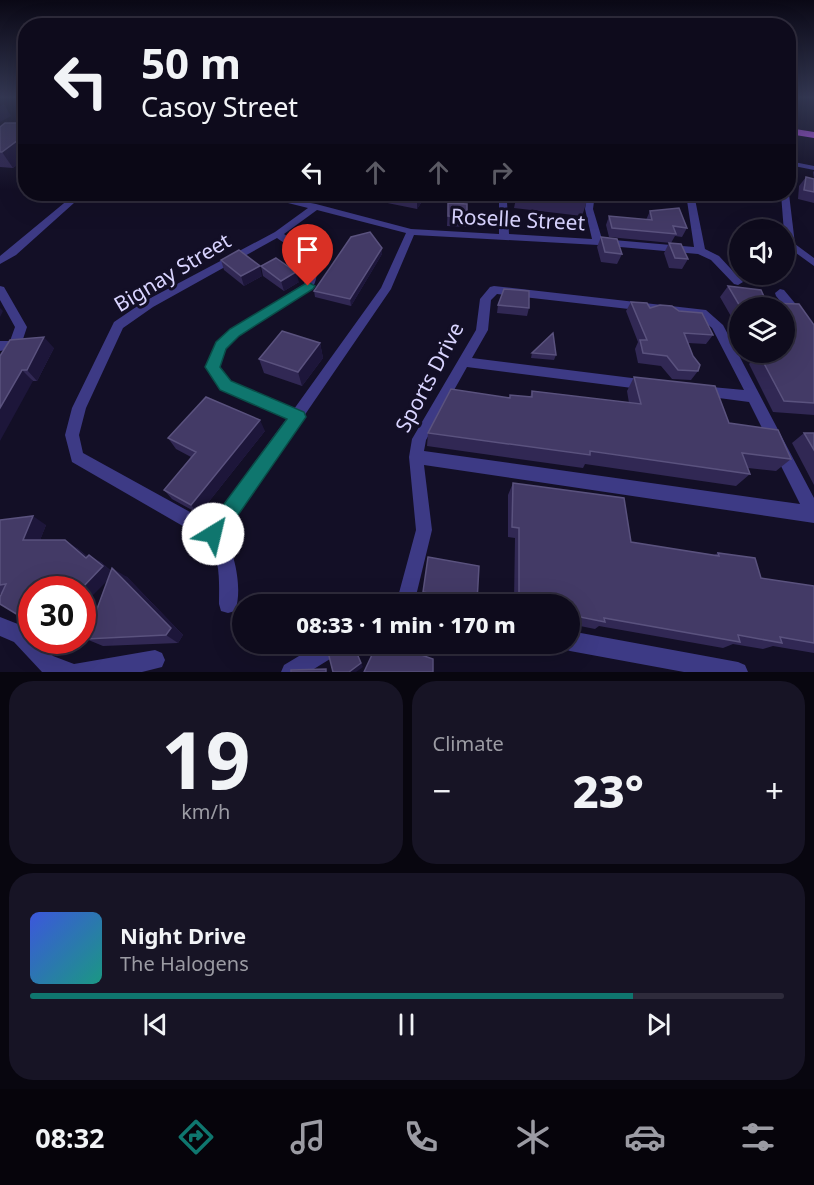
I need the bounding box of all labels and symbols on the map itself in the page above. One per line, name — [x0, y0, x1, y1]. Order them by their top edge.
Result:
street label: Roselle Street — [450, 202, 586, 237]
pin — [282, 224, 333, 286]
street label: Bignay Street — [108, 226, 236, 318]
street label: Sports Drive — [388, 317, 470, 437]
position arrow — [181, 502, 245, 566]
speed limit sign: 30 — [18, 576, 96, 654]

